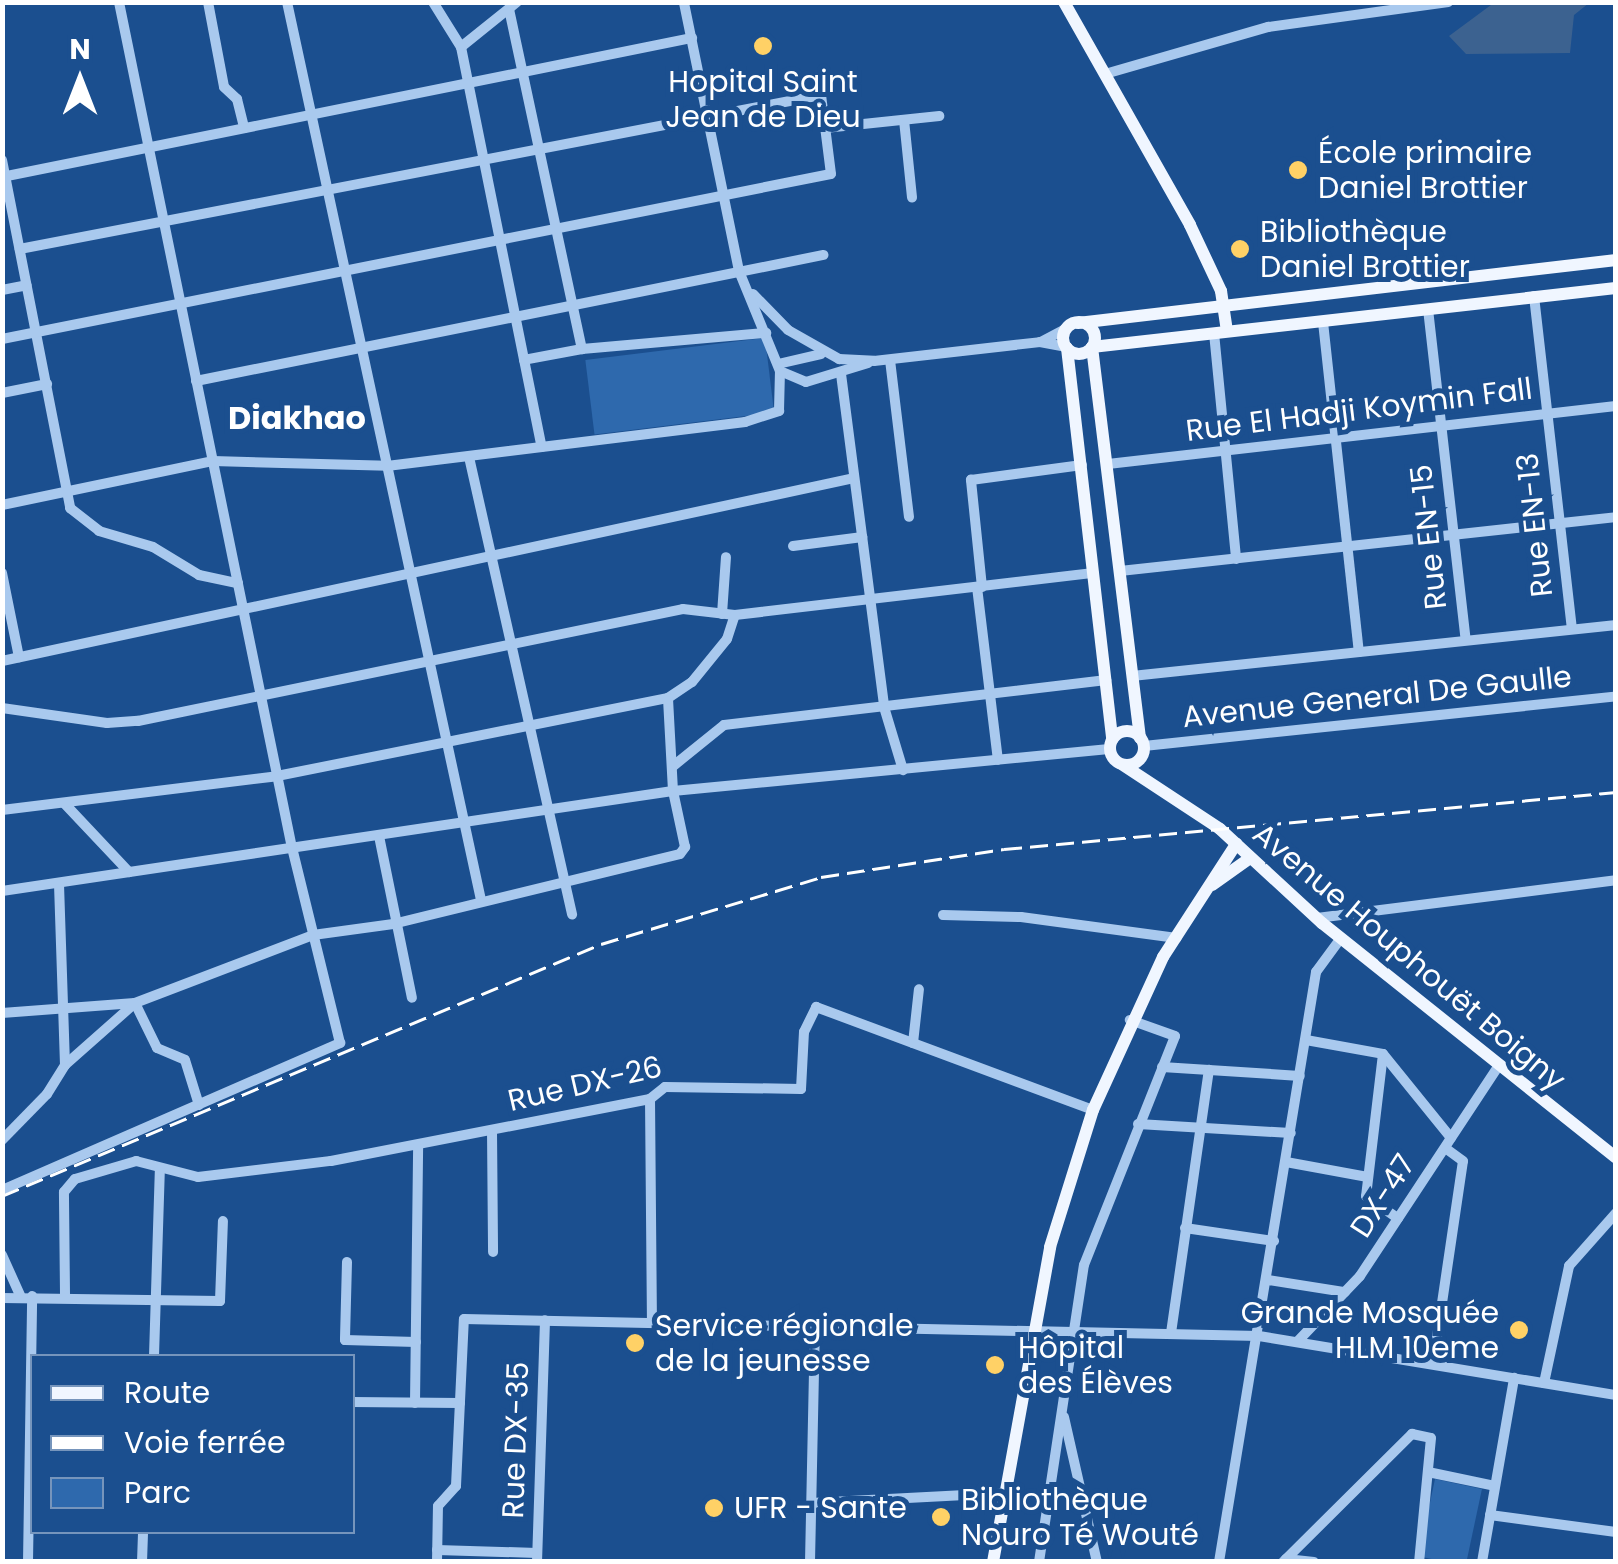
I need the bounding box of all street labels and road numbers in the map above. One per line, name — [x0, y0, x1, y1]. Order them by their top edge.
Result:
street label: Rue El Hadji Koymin Fall — [1184, 371, 1534, 449]
street label: Rue EN-13 — [1510, 451, 1560, 599]
street label: Rue EN-15 — [1403, 463, 1455, 611]
street label: Avenue General De Gaulle — [1181, 659, 1573, 735]
street label: Avenue Houphouët Boigny — [1246, 816, 1572, 1098]
street label: Rue DX-26 — [505, 1049, 665, 1119]
street label: DX-47 — [1343, 1148, 1423, 1244]
street label: Rue DX-35 — [495, 1361, 537, 1519]

